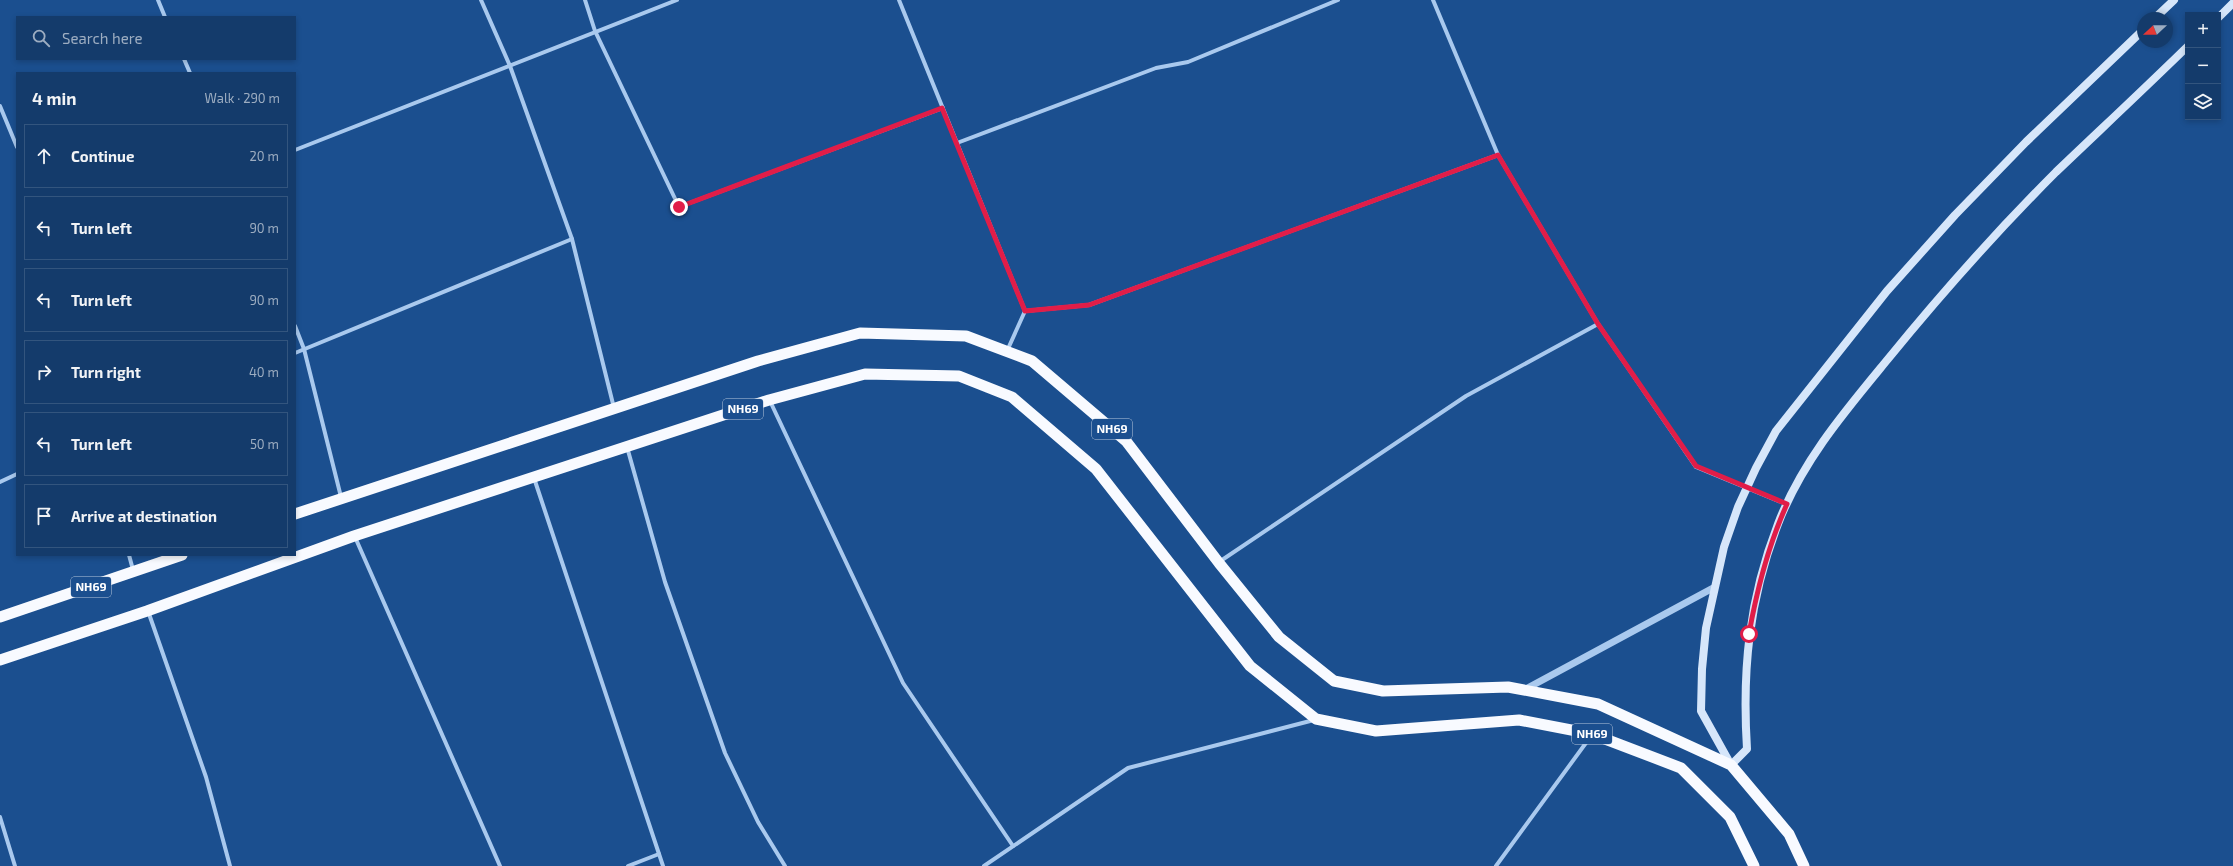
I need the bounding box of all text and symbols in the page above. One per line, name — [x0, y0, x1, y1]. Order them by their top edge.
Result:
north arrow — [2137, 12, 2173, 48]
map controls — [2185, 12, 2221, 120]
button: + — [2185, 12, 2221, 48]
search box — [16, 16, 296, 60]
icon: search — [30, 27, 52, 49]
text: Search here — [62, 29, 143, 47]
button: − — [2185, 48, 2221, 84]
button: layers — [2185, 84, 2221, 120]
text: 4 min — [32, 88, 76, 108]
text: Walk · 290 m — [205, 90, 280, 106]
icon: ahead — [33, 145, 55, 167]
text: Continue — [71, 147, 134, 165]
text: 20 m — [250, 148, 279, 164]
route end — [670, 198, 688, 216]
icon: left — [33, 217, 55, 239]
text: Turn left — [71, 219, 132, 237]
text: 90 m — [249, 220, 279, 236]
icon: left — [33, 289, 55, 311]
text: Turn left — [71, 291, 132, 309]
text: 90 m — [249, 292, 279, 308]
icon: right — [33, 361, 55, 383]
text: Turn right — [71, 363, 141, 381]
text: 40 m — [249, 364, 279, 380]
road number: NH69 — [723, 399, 763, 419]
road number: NH69 — [1092, 419, 1132, 439]
icon: left — [33, 433, 55, 455]
text: Turn left — [71, 435, 132, 453]
text: 50 m — [250, 436, 279, 452]
icon: arrive — [33, 505, 55, 527]
text: Arrive at destination — [71, 507, 217, 525]
road number: NH69 — [71, 577, 111, 597]
route start — [1740, 625, 1758, 643]
road number: NH69 — [1572, 724, 1612, 744]

